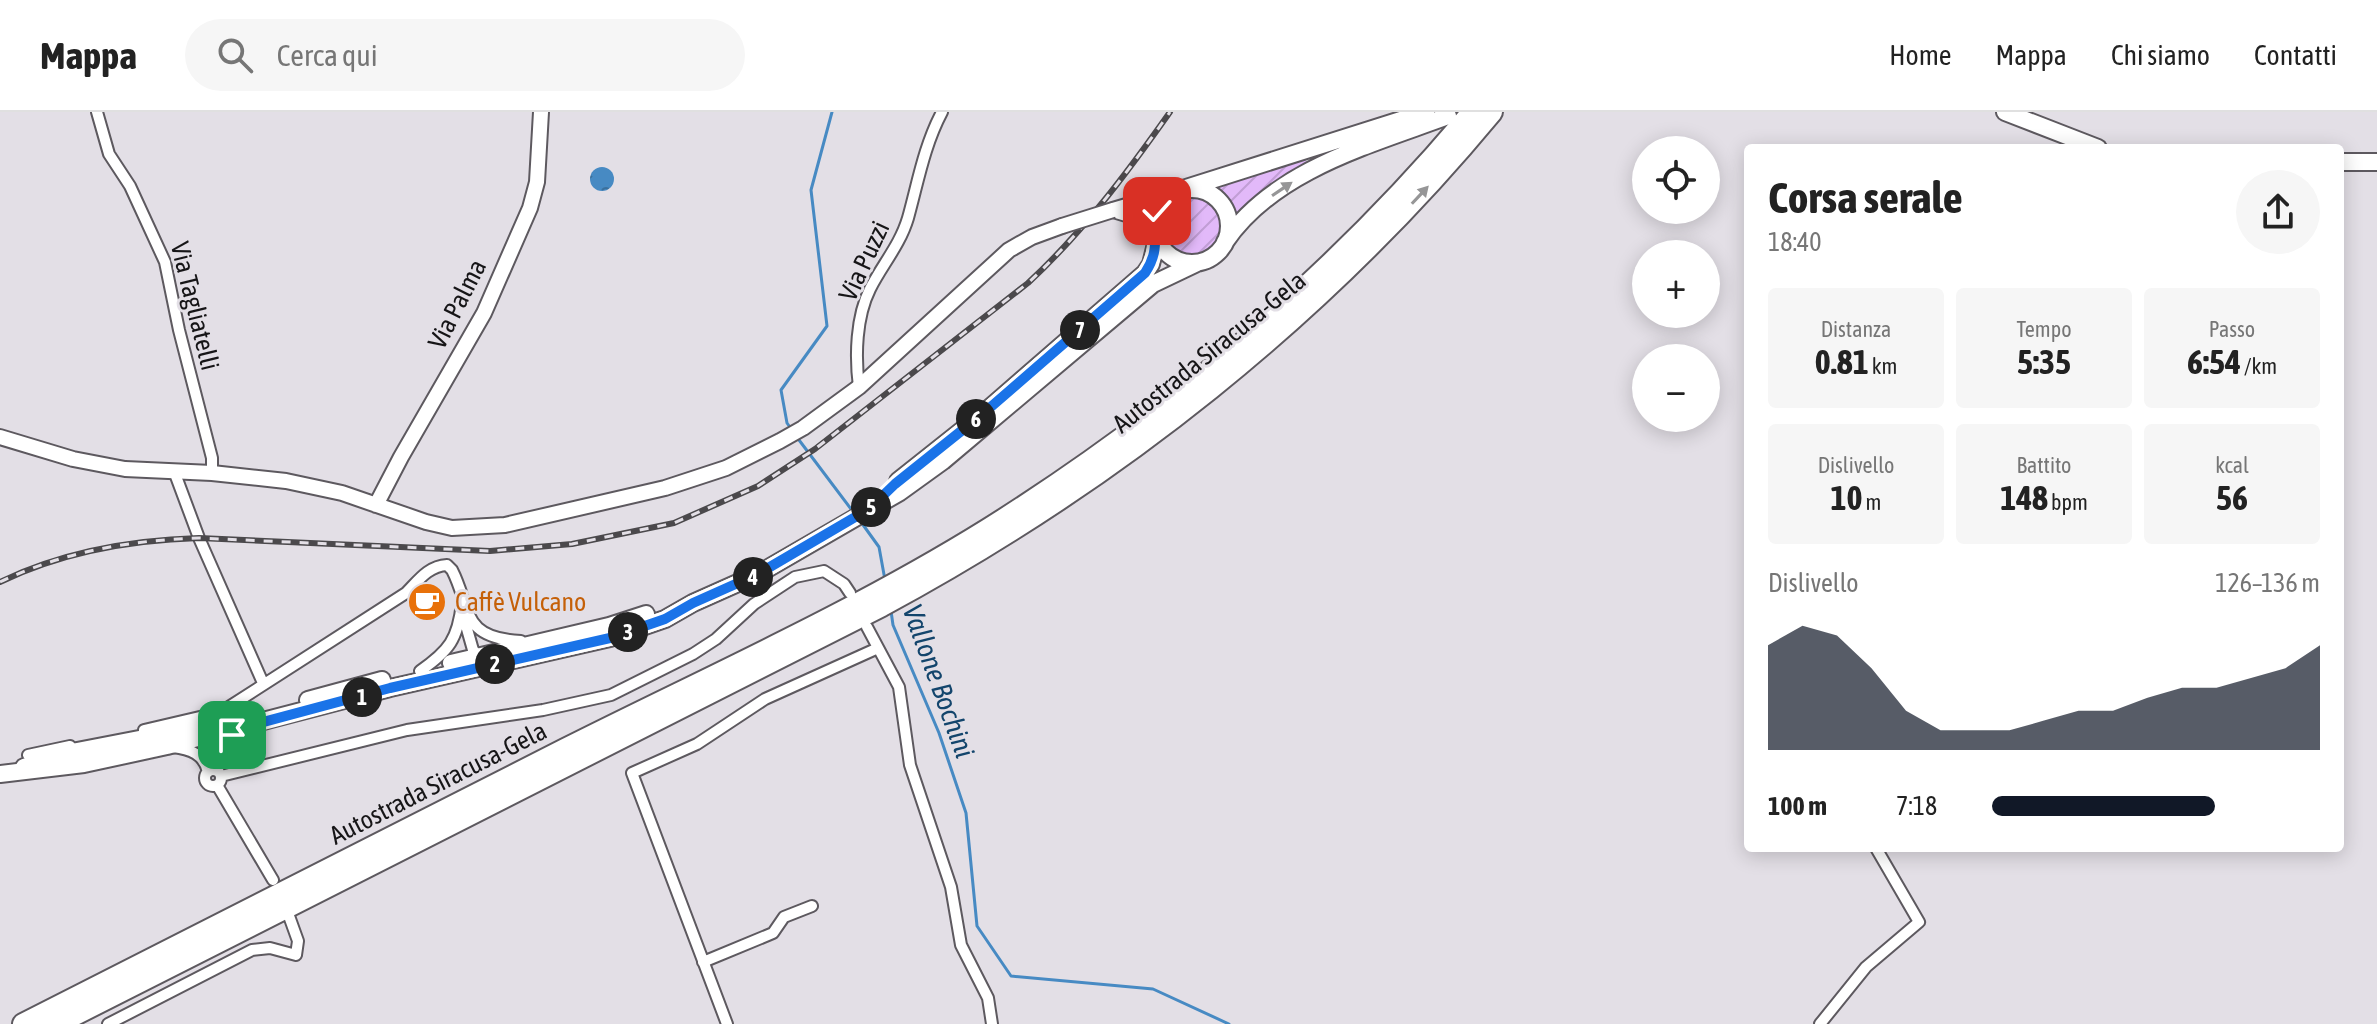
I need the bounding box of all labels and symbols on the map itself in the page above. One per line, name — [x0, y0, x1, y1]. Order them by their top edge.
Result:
pin — [1123, 177, 1191, 245]
one-way arrow — [1271, 183, 1293, 197]
one-way arrow — [1410, 185, 1428, 204]
street label: Via Puzzi — [833, 216, 895, 306]
street label: Via Tagliatelli — [165, 239, 225, 373]
street label: Via Palma — [422, 254, 492, 354]
street label: Autostrada Siracusa-Gela — [1107, 265, 1311, 439]
pin: 7 — [1060, 310, 1100, 350]
pin: 6 — [956, 399, 996, 439]
pin: 5 — [851, 487, 891, 527]
pin: 4 — [733, 557, 773, 597]
cafe icon: Caffè Vulcano — [406, 581, 448, 623]
place label: Caffè Vulcano — [455, 587, 586, 617]
water label: Vallone Bochini — [897, 600, 981, 762]
pin: 3 — [608, 612, 648, 652]
pin: 2 — [475, 644, 515, 684]
pin: 1 — [342, 677, 382, 717]
pin — [198, 701, 266, 769]
street label: Autostrada Siracusa-Gela — [325, 715, 551, 851]

